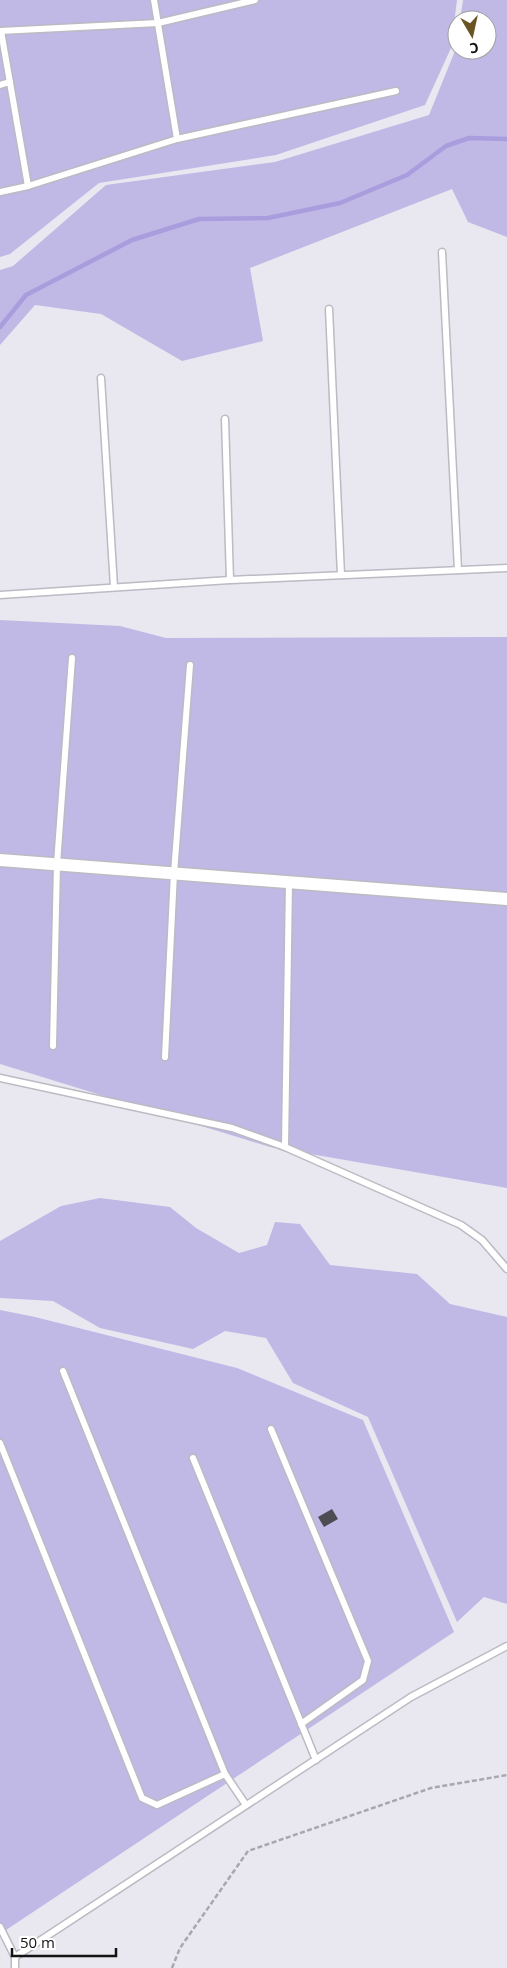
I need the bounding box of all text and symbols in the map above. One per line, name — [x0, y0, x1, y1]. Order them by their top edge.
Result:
north arrow — [447, 10, 497, 60]
text: С — [468, 38, 480, 58]
scale bar — [12, 1926, 116, 1958]
text: 50 m — [20, 1932, 55, 1952]

